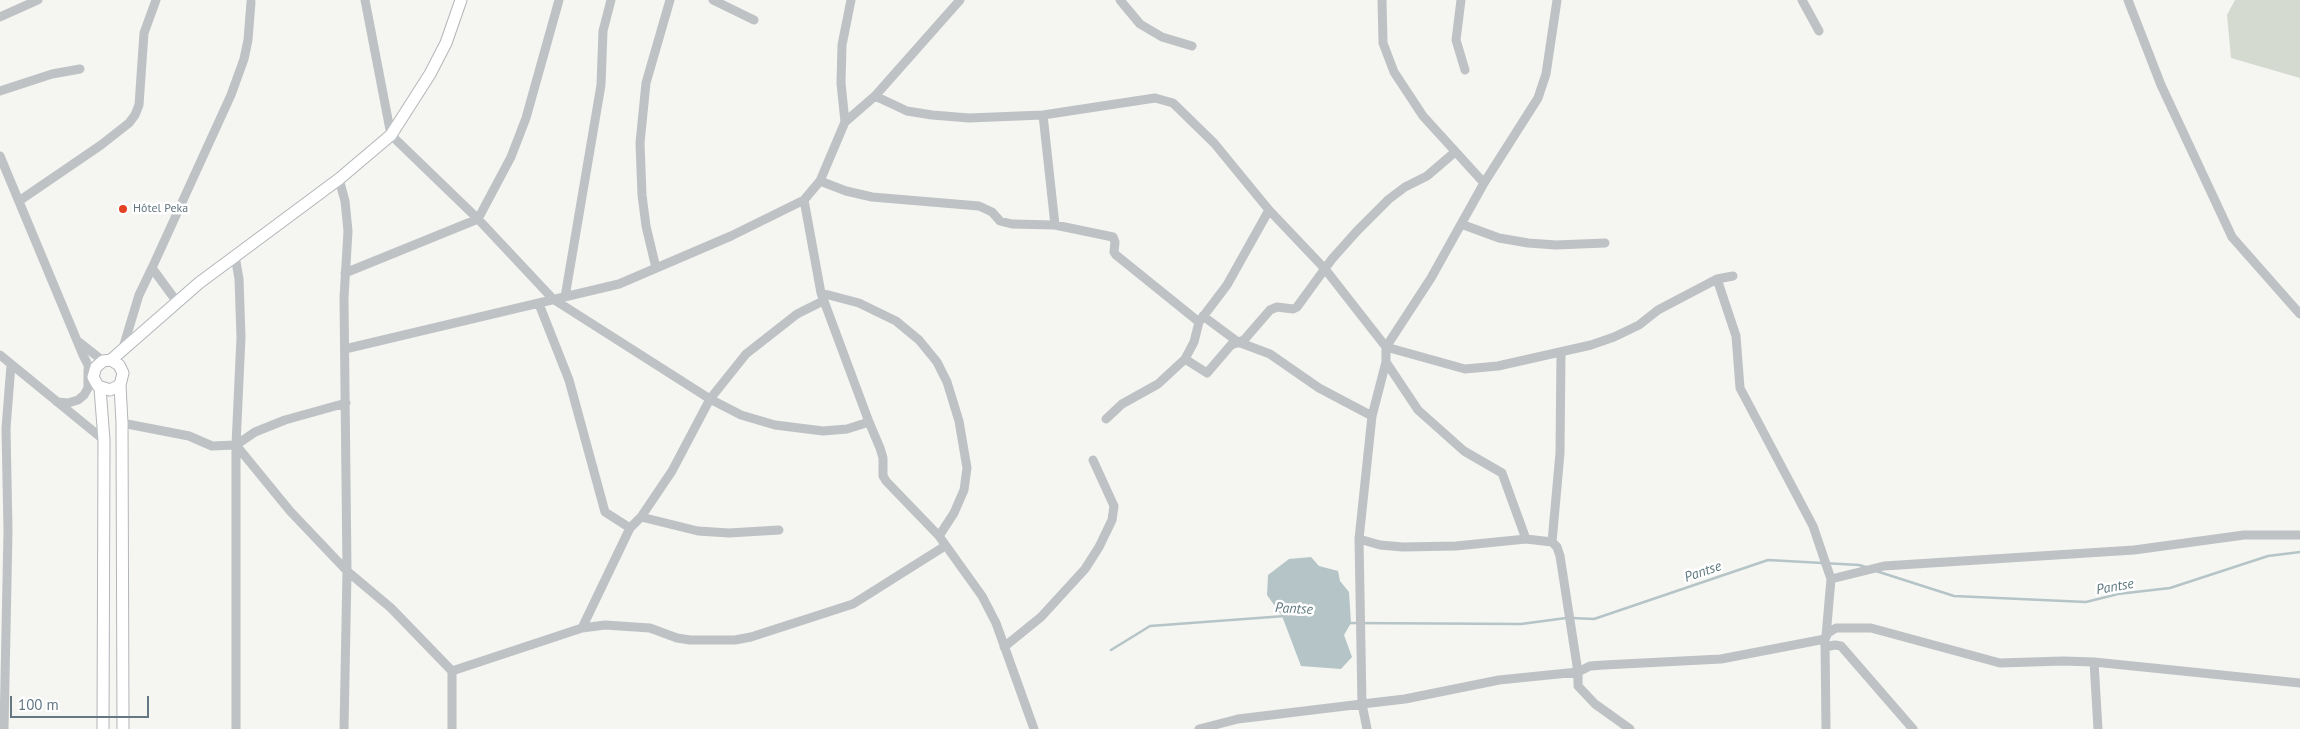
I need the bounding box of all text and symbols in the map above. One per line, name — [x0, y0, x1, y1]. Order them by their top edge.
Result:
place label: Hôtel Peka — [133, 202, 188, 216]
marker: Hôtel Peka — [117, 203, 129, 215]
water label: Pantse — [1682, 558, 1724, 586]
water label: Pantse — [2095, 575, 2135, 599]
water label: Pantse — [1275, 600, 1313, 618]
scale bar — [12, 686, 151, 718]
text: 100 m — [18, 695, 59, 714]

